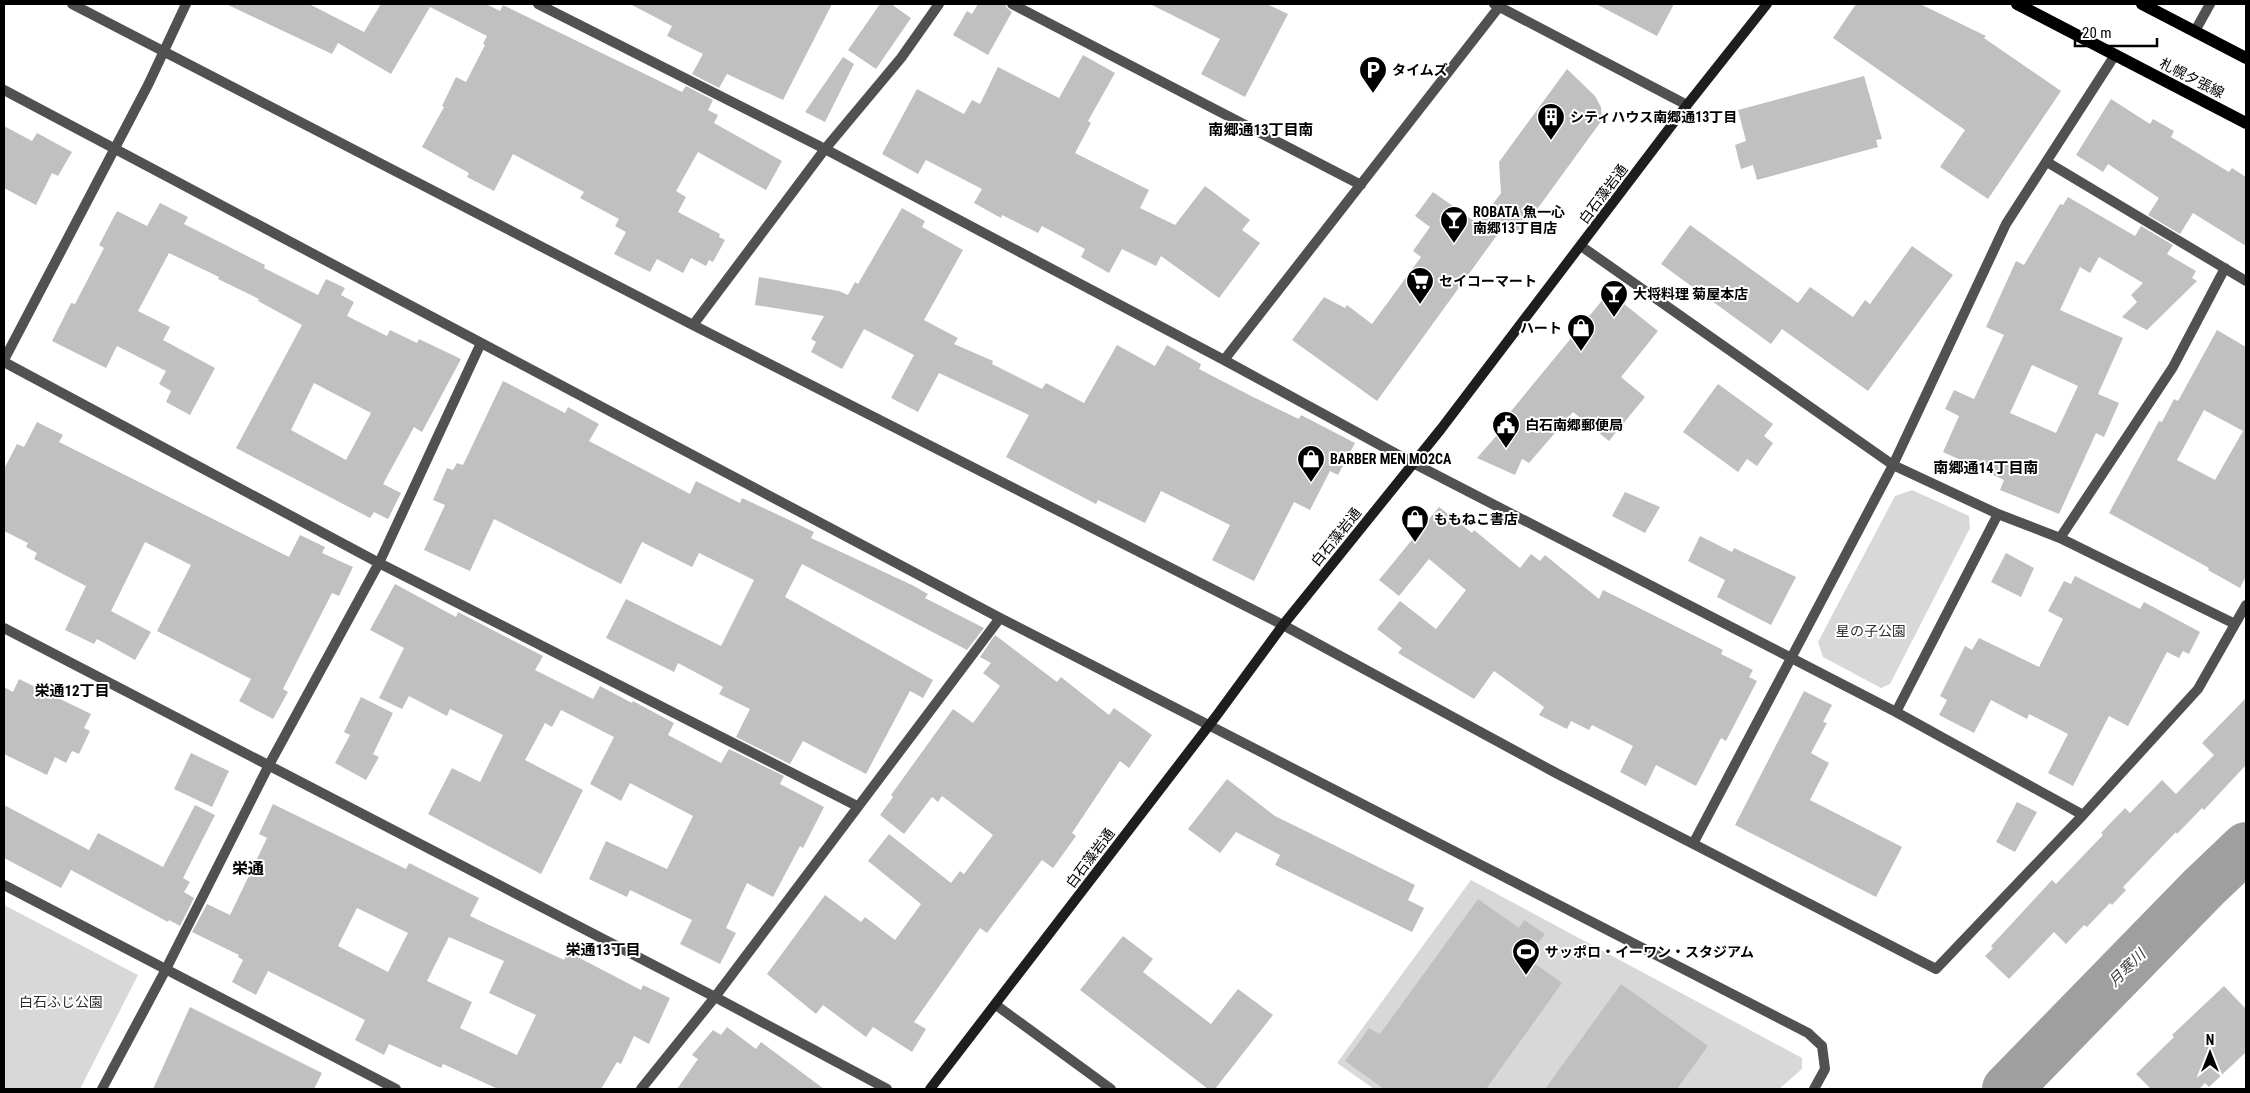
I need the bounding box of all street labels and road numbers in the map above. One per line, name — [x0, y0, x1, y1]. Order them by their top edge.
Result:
street label: 札幌夕張線 — [2157, 55, 2227, 101]
street label: 白石藻岩通 — [1576, 161, 1630, 227]
street label: 白石藻岩通 — [1308, 505, 1364, 569]
street label: 白石藻岩通 — [1063, 825, 1117, 891]

